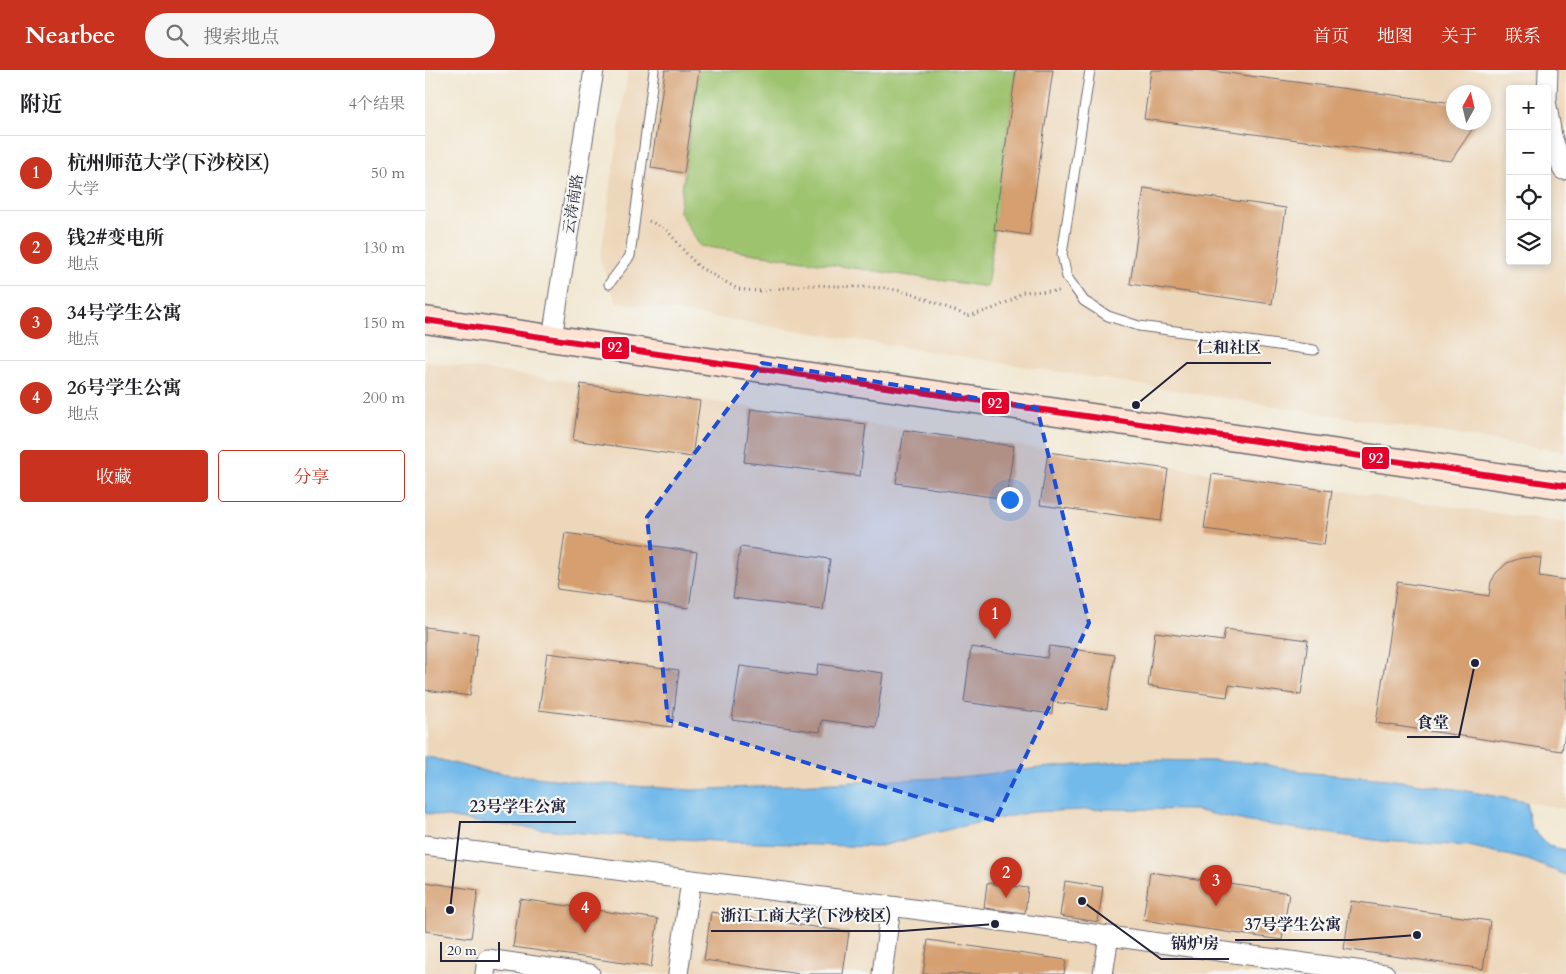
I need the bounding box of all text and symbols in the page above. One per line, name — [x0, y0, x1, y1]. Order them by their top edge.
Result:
search box — [145, 13, 495, 58]
text: Nearbee — [25, 19, 115, 52]
icon: search — [163, 21, 191, 49]
text: 搜索地点 — [203, 24, 279, 50]
text: 首页 — [1313, 24, 1349, 49]
text: 地图 — [1377, 24, 1413, 49]
text: 关于 — [1441, 24, 1477, 49]
text: 联系 — [1505, 24, 1541, 49]
north arrow — [1446, 85, 1491, 130]
map controls — [1506, 85, 1551, 265]
button: + — [1506, 85, 1551, 130]
text: 附近 — [20, 90, 62, 119]
text: 4个结果 — [349, 93, 405, 115]
button: − — [1506, 130, 1551, 175]
text: 杭州师范大学(下沙校区) — [67, 150, 270, 176]
text: 1 — [32, 162, 40, 184]
text: 50 m — [371, 162, 405, 184]
street label: 云涛南路 — [558, 173, 588, 235]
button: locate — [1506, 175, 1551, 220]
text: 大学 — [67, 178, 99, 200]
button: layers — [1506, 220, 1551, 265]
text: 钱2#变电所 — [67, 225, 164, 251]
text: 2 — [32, 237, 40, 259]
text: 130 m — [363, 237, 405, 259]
text: 地点 — [67, 253, 99, 275]
text: 34号学生公寓 — [67, 300, 181, 326]
text: 3 — [32, 312, 40, 334]
text: 150 m — [363, 312, 405, 334]
text: 地点 — [67, 328, 99, 350]
callout: 仁和社区 — [1187, 332, 1271, 363]
line badge: 92 — [601, 336, 630, 360]
text: 仁和社区 — [1197, 337, 1261, 359]
text: 92 — [608, 338, 622, 357]
text: 26号学生公寓 — [67, 375, 181, 401]
text: 4 — [32, 387, 40, 409]
text: 200 m — [363, 387, 405, 409]
line badge: 92 — [981, 391, 1010, 415]
text: 92 — [988, 394, 1002, 413]
text: 地点 — [67, 403, 99, 425]
line badge: 92 — [1361, 446, 1390, 470]
text: 92 — [1369, 449, 1383, 468]
button: 收藏 — [20, 450, 208, 502]
button: 分享 — [218, 450, 405, 502]
your location — [997, 487, 1023, 513]
pin: 1 — [979, 598, 1011, 639]
callout: 食堂 — [1407, 706, 1459, 737]
text: 食堂 — [1417, 712, 1449, 734]
callout: 23号学生公寓 — [460, 791, 576, 822]
text: 23号学生公寓 — [470, 796, 566, 818]
pin: 2 — [990, 857, 1022, 898]
pin: 3 — [1200, 865, 1232, 906]
pin: 4 — [569, 892, 601, 933]
callout: 浙江工商大学(下沙校区) — [711, 900, 902, 931]
text: 浙江工商大学(下沙校区) — [721, 905, 891, 927]
callout: 37号学生公寓 — [1235, 909, 1351, 940]
text: 37号学生公寓 — [1245, 914, 1341, 936]
callout: 锅炉房 — [1161, 928, 1229, 959]
text: 锅炉房 — [1171, 933, 1219, 955]
scale bar — [440, 939, 500, 962]
text: 20 m — [447, 941, 477, 960]

